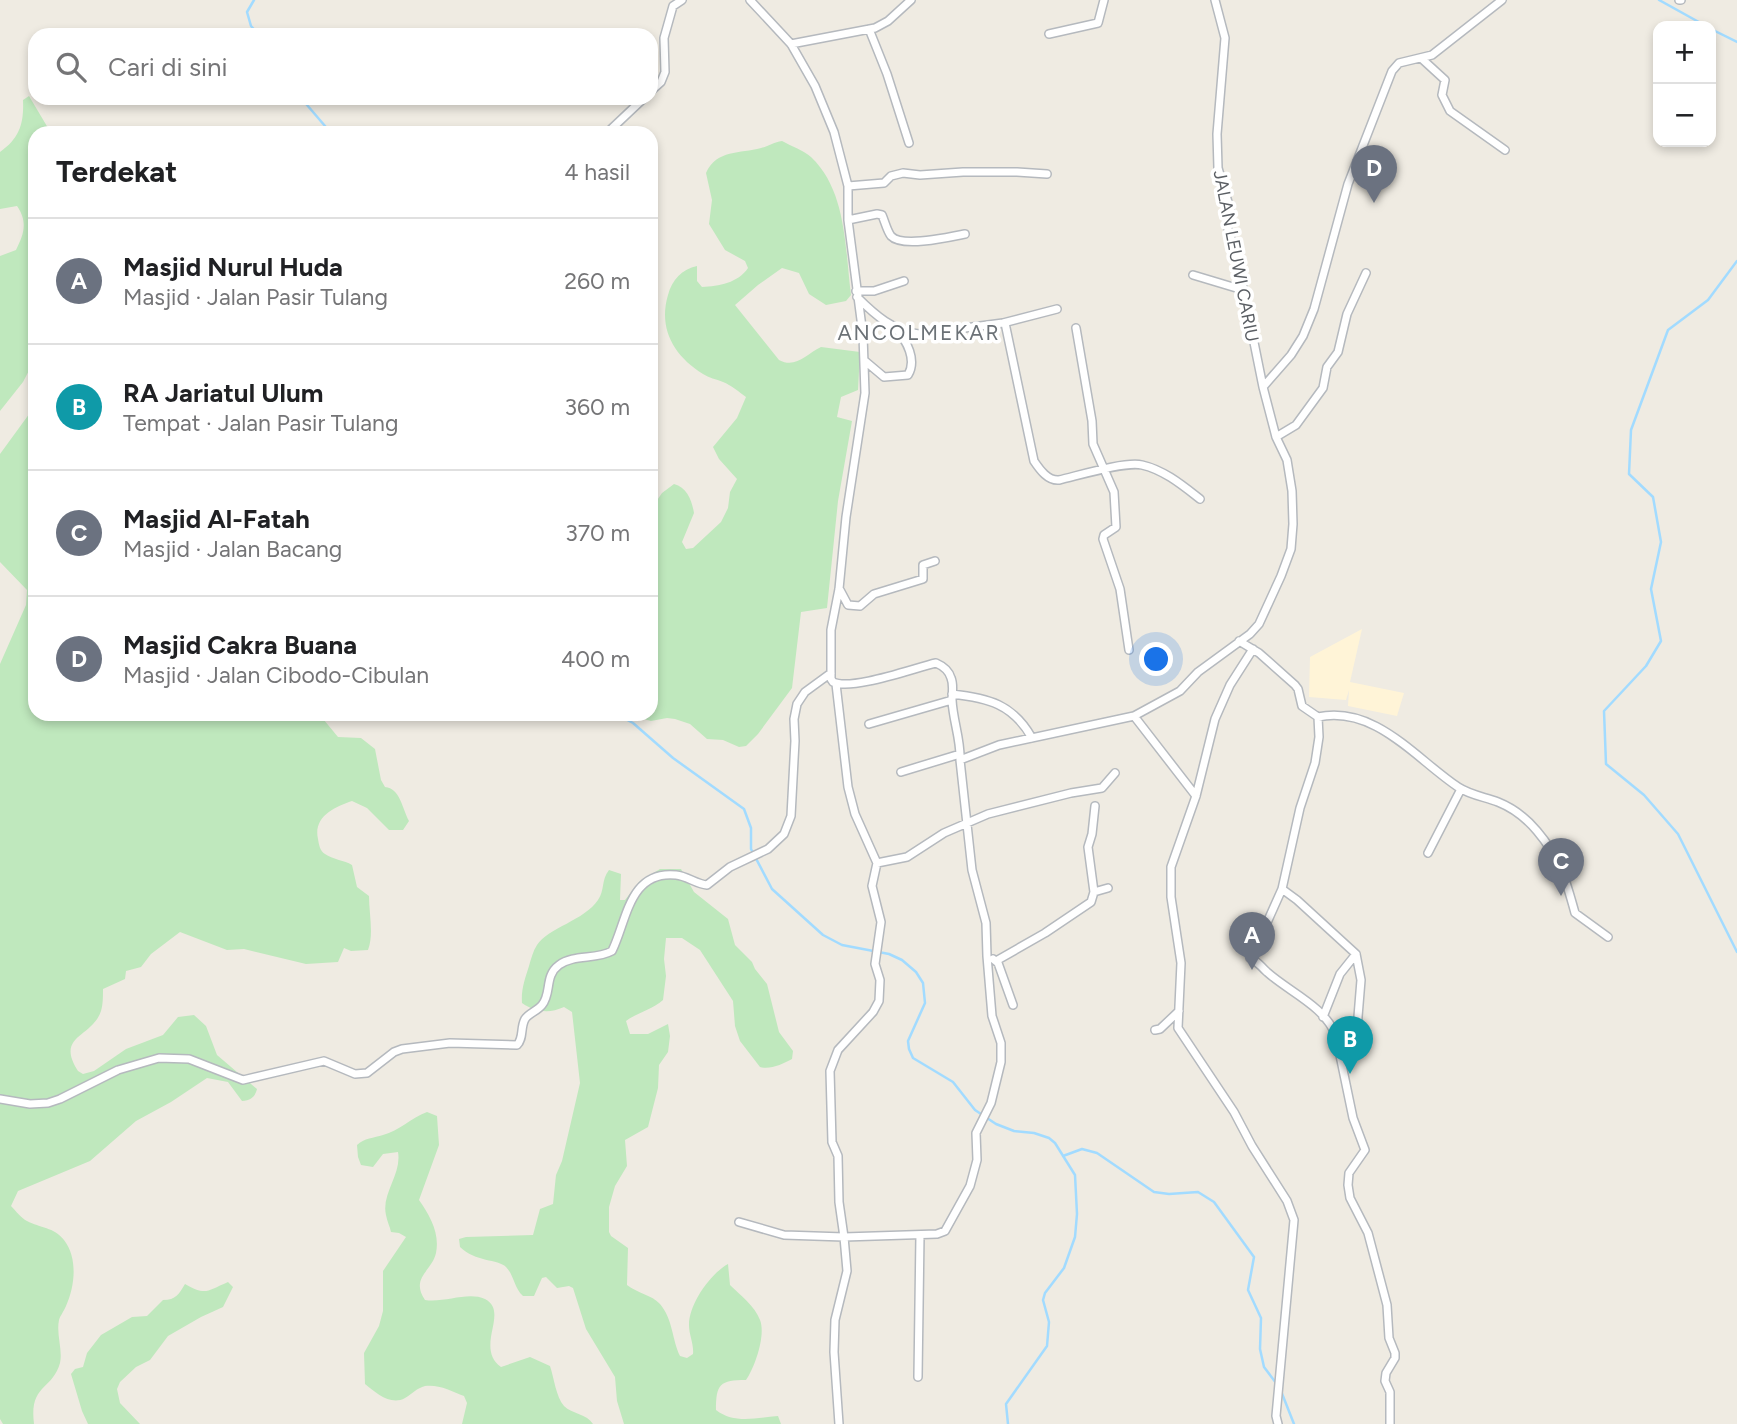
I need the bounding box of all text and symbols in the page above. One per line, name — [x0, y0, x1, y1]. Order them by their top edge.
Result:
map controls — [1653, 21, 1716, 147]
button: + — [1653, 21, 1716, 84]
search box — [28, 28, 658, 105]
icon: search — [52, 48, 90, 86]
text: Cari di sini — [108, 51, 228, 83]
button: − — [1653, 84, 1716, 147]
pin: D — [1351, 145, 1397, 203]
text: Terdekat — [56, 153, 177, 190]
text: 4 hasil — [564, 158, 630, 186]
street label: JALAN LEUWI CARIU — [1209, 168, 1263, 344]
text: Masjid Nurul Huda — [123, 251, 343, 283]
text: A — [71, 267, 87, 295]
text: 260 m — [564, 267, 630, 295]
text: Masjid · Jalan Pasir Tulang — [123, 283, 388, 311]
district label: ANCOLMEKAR — [837, 320, 1001, 345]
text: RA Jariatul Ulum — [123, 377, 323, 409]
text: B — [72, 393, 86, 421]
text: 360 m — [564, 393, 630, 421]
text: Tempat · Jalan Pasir Tulang — [123, 409, 398, 437]
text: Masjid Al-Fatah — [123, 503, 310, 535]
text: C — [71, 519, 87, 547]
text: 370 m — [565, 519, 630, 547]
text: Masjid · Jalan Bacang — [123, 535, 342, 563]
text: Masjid Cakra Buana — [123, 629, 357, 661]
your location — [1139, 642, 1173, 676]
text: D — [71, 645, 87, 673]
text: 400 m — [561, 645, 630, 673]
text: Masjid · Jalan Cibodo-Cibulan — [123, 661, 429, 689]
pin: C — [1538, 838, 1584, 896]
pin: A — [1229, 912, 1275, 970]
pin: B — [1327, 1016, 1373, 1074]

